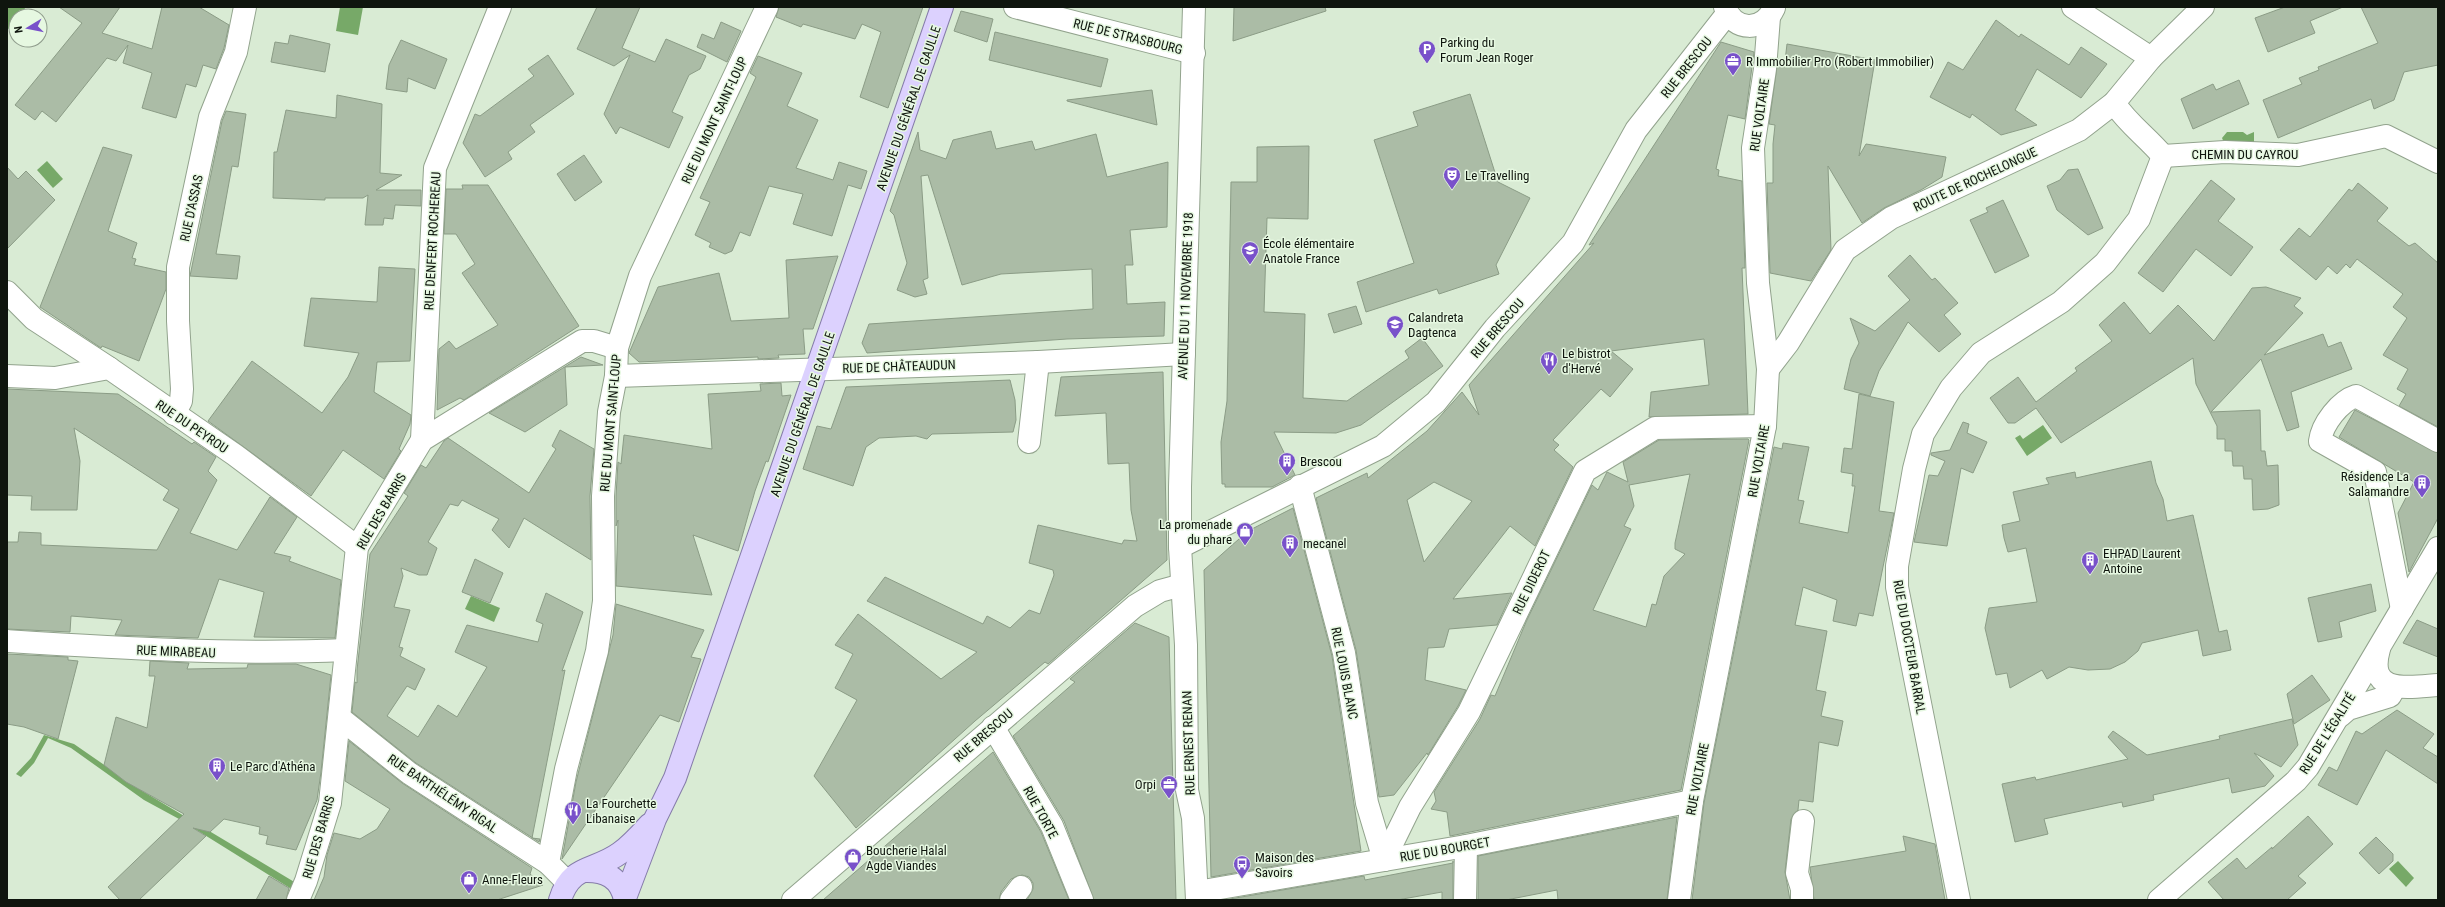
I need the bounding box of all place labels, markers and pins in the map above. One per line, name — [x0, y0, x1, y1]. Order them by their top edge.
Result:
place label: Parking du Forum Jean Roger — [1440, 35, 1533, 65]
parking icon: Parking du Forum Jean Roger — [1417, 39, 1437, 64]
office icon: R Immobilier Pro (Robert Immobilier) — [1723, 51, 1743, 76]
place label: R Immobilier Pro (Robert Immobilier) — [1746, 54, 1934, 69]
theatre icon: Le Travelling — [1442, 165, 1462, 190]
place label: Le Travelling — [1465, 168, 1529, 183]
place label: École élémentaire Anatole France — [1263, 236, 1354, 266]
school or university icon: École élémentaire Anatole France — [1240, 240, 1260, 265]
place label: Calandreta Dagtenca — [1408, 310, 1464, 340]
school or university icon: Calandreta Dagtenca — [1385, 314, 1405, 339]
place label: Le bistrot d'Hervé — [1562, 346, 1611, 376]
restaurant icon: Le bistrot d'Hervé — [1539, 350, 1559, 375]
building icon: Brescou — [1277, 451, 1297, 476]
place label: Brescou — [1300, 454, 1342, 469]
place label: Résidence La Salamandre — [2341, 469, 2409, 499]
building icon: Résidence La Salamandre — [2412, 473, 2432, 498]
place label: La promenade du phare — [1159, 517, 1232, 547]
shop icon: La promenade du phare — [1235, 521, 1255, 546]
building icon: mecanel — [1280, 533, 1300, 558]
place label: mecanel — [1303, 536, 1347, 551]
place label: EHPAD Laurent Antoine — [2103, 546, 2181, 576]
building icon: EHPAD Laurent Antoine — [2080, 550, 2100, 575]
building icon: Le Parc d'Athéna — [207, 756, 227, 781]
place label: Le Parc d'Athéna — [230, 759, 316, 774]
office icon: Orpi — [1159, 774, 1179, 799]
place label: Orpi — [1135, 777, 1156, 792]
place label: La Fourchette Libanaise — [586, 796, 656, 826]
restaurant icon: La Fourchette Libanaise — [563, 800, 583, 825]
place label: Boucherie Halal Agde Viandes — [866, 843, 947, 873]
shop icon: Boucherie Halal Agde Viandes — [843, 847, 863, 872]
place label: Maison des Savoirs — [1255, 850, 1314, 880]
bus stop icon: Maison des Savoirs — [1232, 854, 1252, 879]
shop icon: Anne-Fleurs — [459, 869, 479, 894]
place label: Anne-Fleurs — [482, 872, 543, 887]

